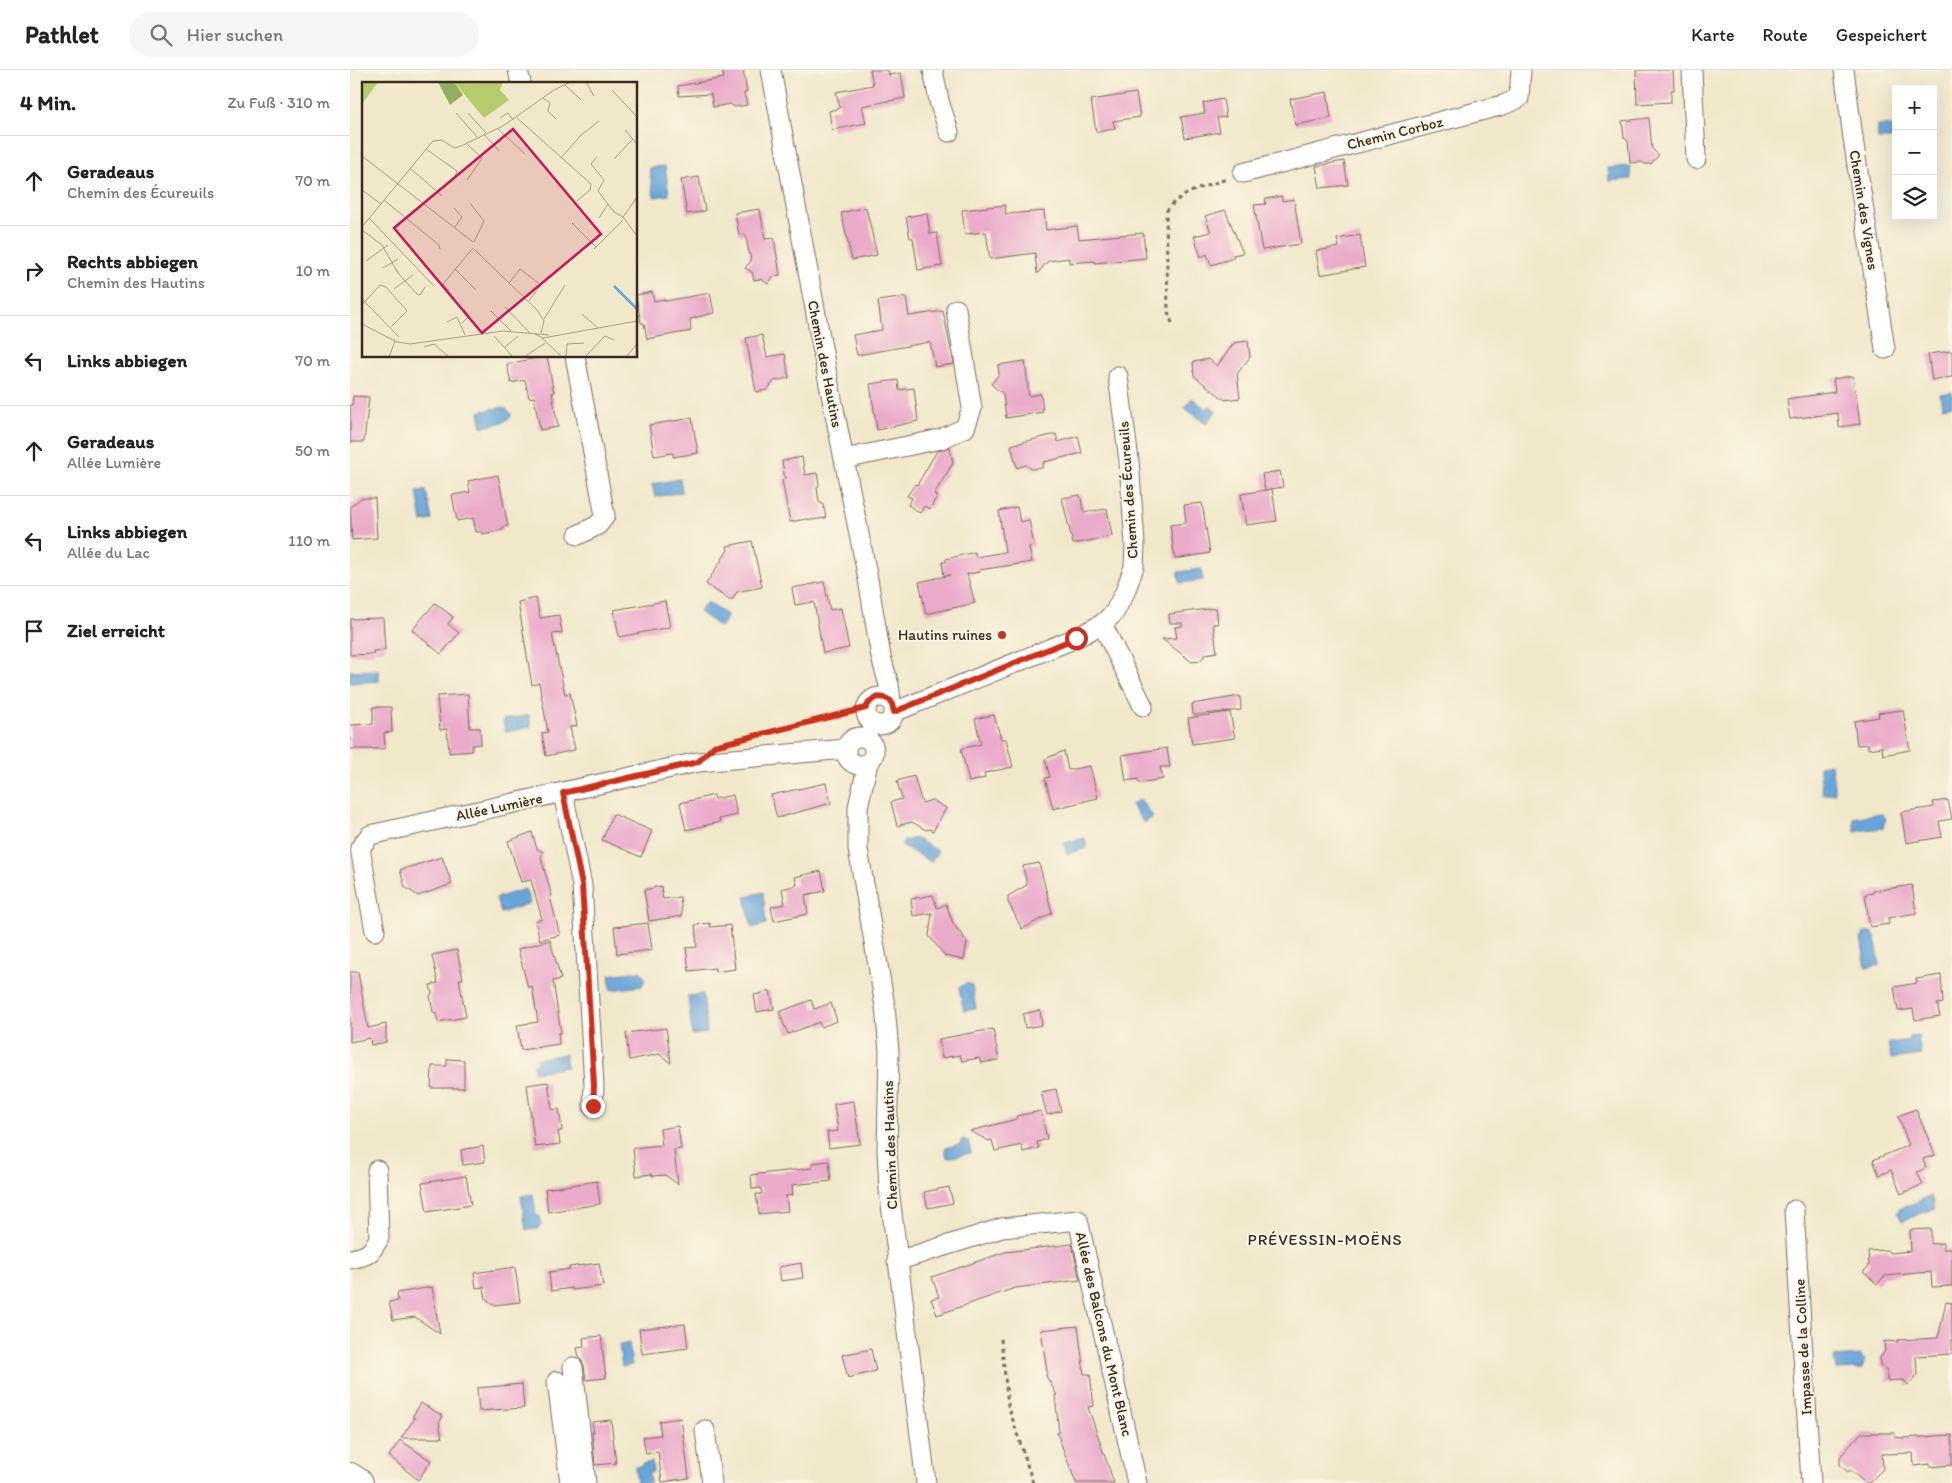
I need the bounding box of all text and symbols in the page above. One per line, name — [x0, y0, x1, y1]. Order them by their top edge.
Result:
search box — [129, 12, 479, 57]
text: Pathlet — [25, 20, 99, 49]
icon: search — [147, 21, 175, 49]
text: Hier suchen — [187, 23, 283, 46]
text: Karte — [1691, 24, 1734, 46]
text: Route — [1762, 24, 1808, 46]
text: Gespeichert — [1836, 24, 1927, 46]
inset map — [362, 82, 638, 358]
map controls — [1892, 85, 1937, 220]
button: + — [1892, 85, 1937, 130]
text: 4 Min. — [20, 90, 76, 115]
text: Zu Fuß · 310 m — [228, 93, 330, 112]
street label: Chemin Corboz — [1345, 112, 1445, 154]
button: − — [1892, 130, 1937, 175]
street label: Chemin des Vignes — [1846, 149, 1882, 271]
text: Geradeaus — [67, 160, 154, 183]
icon: ahead — [20, 167, 48, 195]
text: 70 m — [295, 171, 330, 190]
button: layers — [1892, 175, 1937, 220]
text: Chemin des Écureuils — [67, 183, 214, 202]
text: Rechts abbiegen — [67, 250, 198, 273]
icon: right — [20, 257, 48, 285]
text: 10 m — [296, 261, 330, 280]
text: Chemin des Hautins — [67, 273, 205, 292]
street label: Chemin des Hautins — [804, 299, 846, 429]
icon: left — [20, 347, 48, 375]
text: Links abbiegen — [67, 349, 187, 372]
text: 70 m — [295, 351, 330, 370]
street label: Chemin des Écureuils — [1114, 420, 1142, 560]
text: Geradeaus — [67, 430, 154, 453]
icon: ahead — [20, 437, 48, 465]
text: 50 m — [295, 441, 330, 460]
text: Allée Lumière — [67, 453, 161, 472]
text: Links abbiegen — [67, 520, 187, 543]
icon: left — [20, 527, 48, 555]
text: 110 m — [288, 531, 330, 550]
text: Allée du Lac — [67, 543, 150, 562]
icon: arrive — [20, 617, 48, 645]
text: Ziel erreicht — [67, 619, 165, 642]
place label: Hautins ruines — [898, 626, 992, 644]
route start — [1065, 627, 1088, 650]
marker: Hautins ruines — [996, 629, 1008, 641]
street label: Allée Lumière — [454, 789, 544, 825]
street label: Chemin des Hautins — [879, 1080, 901, 1210]
route end — [582, 1095, 605, 1118]
street label: Allée des Balcons du Mont Blanc — [1072, 1230, 1136, 1438]
district label: PRÉVESSIN-MOËNS — [1248, 1230, 1402, 1249]
street label: Impasse de la Colline — [1790, 1278, 1816, 1416]

